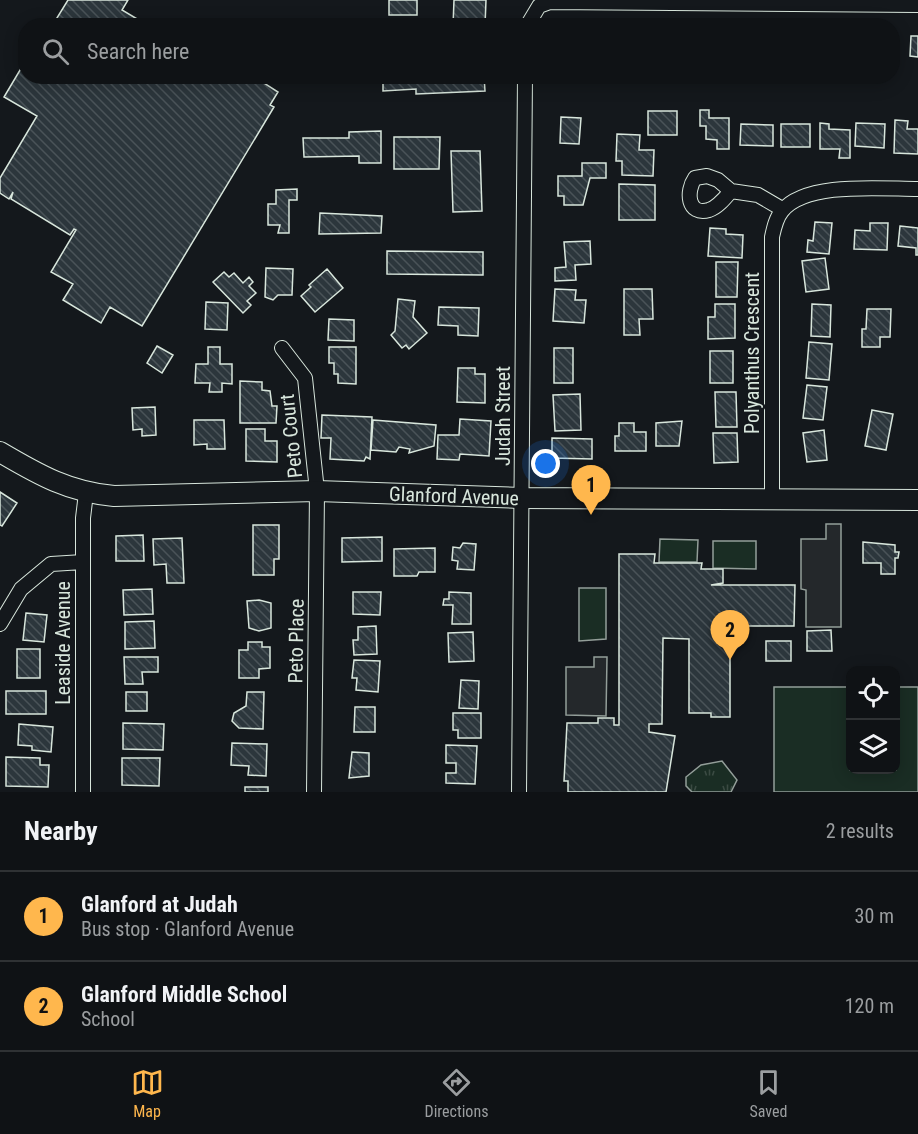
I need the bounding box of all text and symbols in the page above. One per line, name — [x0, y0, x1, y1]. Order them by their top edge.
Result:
search box — [18, 18, 900, 84]
icon: search — [39, 35, 72, 68]
text: Search here — [87, 39, 189, 64]
street label: Polyanthus Crescent — [740, 272, 764, 434]
street label: Judah Street — [491, 366, 515, 466]
street label: Peto Court — [275, 393, 307, 479]
your location — [531, 449, 560, 478]
pin: 1 — [572, 466, 610, 515]
street label: Glanford Avenue — [389, 482, 519, 510]
street label: Leaside Avenue — [51, 581, 75, 705]
street label: Peto Place — [283, 599, 309, 683]
pin: 2 — [710, 610, 750, 660]
map controls — [846, 666, 900, 774]
button: locate — [846, 666, 900, 720]
button: layers — [846, 720, 900, 774]
text: Nearby — [24, 816, 98, 846]
text: 2 results — [826, 819, 894, 843]
text: Glanford at Judah — [81, 892, 238, 917]
text: 1 — [38, 904, 49, 928]
text: 30 m — [855, 904, 894, 928]
text: Bus stop · Glanford Avenue — [81, 917, 294, 941]
text: Glanford Middle School — [81, 982, 287, 1007]
text: 2 — [38, 994, 49, 1018]
text: 120 m — [845, 994, 894, 1018]
text: School — [81, 1007, 135, 1031]
tab: Map — [131, 1066, 164, 1121]
tab: Directions — [425, 1066, 488, 1121]
tab: Saved — [749, 1066, 787, 1121]

